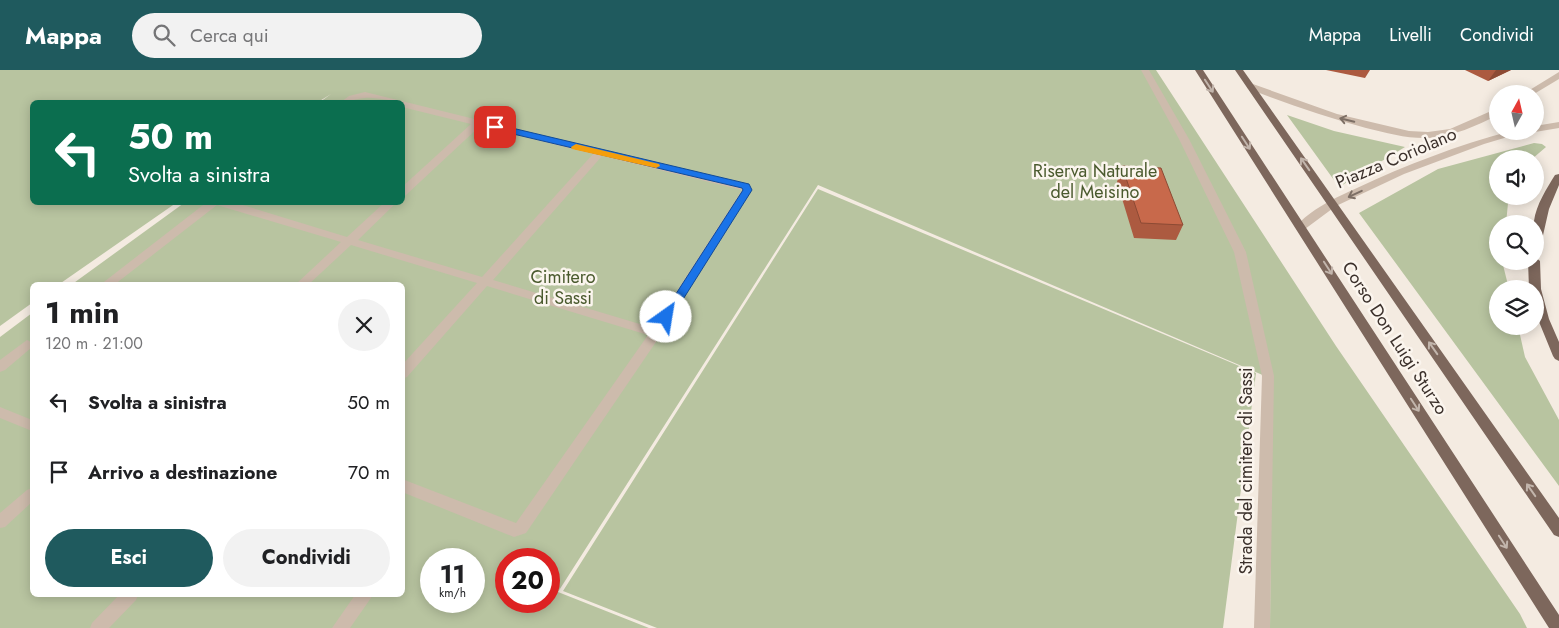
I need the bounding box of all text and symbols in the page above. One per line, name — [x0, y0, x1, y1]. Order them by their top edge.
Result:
search box — [132, 13, 482, 58]
text: Mappa — [25, 18, 102, 53]
icon: search — [150, 21, 178, 49]
text: Cerca qui — [190, 22, 269, 49]
text: Mappa — [1309, 22, 1361, 48]
text: Livelli — [1389, 22, 1432, 48]
text: Condividi — [1460, 22, 1534, 48]
one-way arrow — [1205, 79, 1215, 93]
north arrow — [1489, 85, 1544, 140]
map controls — [1489, 85, 1544, 335]
pin — [474, 106, 516, 148]
text: 50 m — [128, 112, 213, 162]
icon: arrive — [481, 113, 509, 141]
one-way arrow — [1339, 115, 1355, 124]
icon: left — [45, 120, 110, 185]
street label: Piazza Coriolano — [1331, 121, 1461, 195]
one-way arrow — [1242, 136, 1252, 150]
button: sound — [1489, 150, 1544, 205]
text: Svolta a sinistra — [128, 158, 270, 190]
park label: Riserva Naturale del Meisino — [1033, 158, 1157, 205]
one-way arrow — [1300, 158, 1310, 172]
one-way arrow — [1348, 190, 1363, 199]
button: search — [1489, 215, 1544, 270]
street label: Corso Don Luigi Sturzo — [1336, 256, 1455, 420]
one-way arrow — [1323, 261, 1333, 275]
park label: Cimitero di Sassi — [530, 264, 596, 311]
button: layers — [1489, 280, 1544, 335]
position arrow — [639, 290, 691, 342]
text: 1 min — [45, 291, 119, 334]
button: close — [338, 299, 390, 351]
text: 120 m · 21:00 — [45, 332, 143, 355]
one-way arrow — [1428, 341, 1438, 355]
street label: Strada del cimitero di Sassi — [1233, 367, 1259, 575]
icon: left — [45, 388, 73, 416]
text: Svolta a sinistra — [88, 389, 227, 416]
text: 50 m — [347, 389, 390, 416]
one-way arrow — [1411, 398, 1421, 412]
icon: arrive — [45, 458, 73, 486]
text: Arrivo a destinazione — [88, 459, 277, 486]
text: 70 m — [348, 459, 390, 486]
one-way arrow — [1526, 483, 1536, 497]
button: Esci — [45, 529, 213, 587]
button: Condividi — [223, 529, 390, 587]
one-way arrow — [1498, 535, 1508, 549]
speed limit sign: 20 — [495, 548, 560, 613]
text: 11 — [440, 556, 465, 592]
text: km/h — [439, 584, 466, 602]

